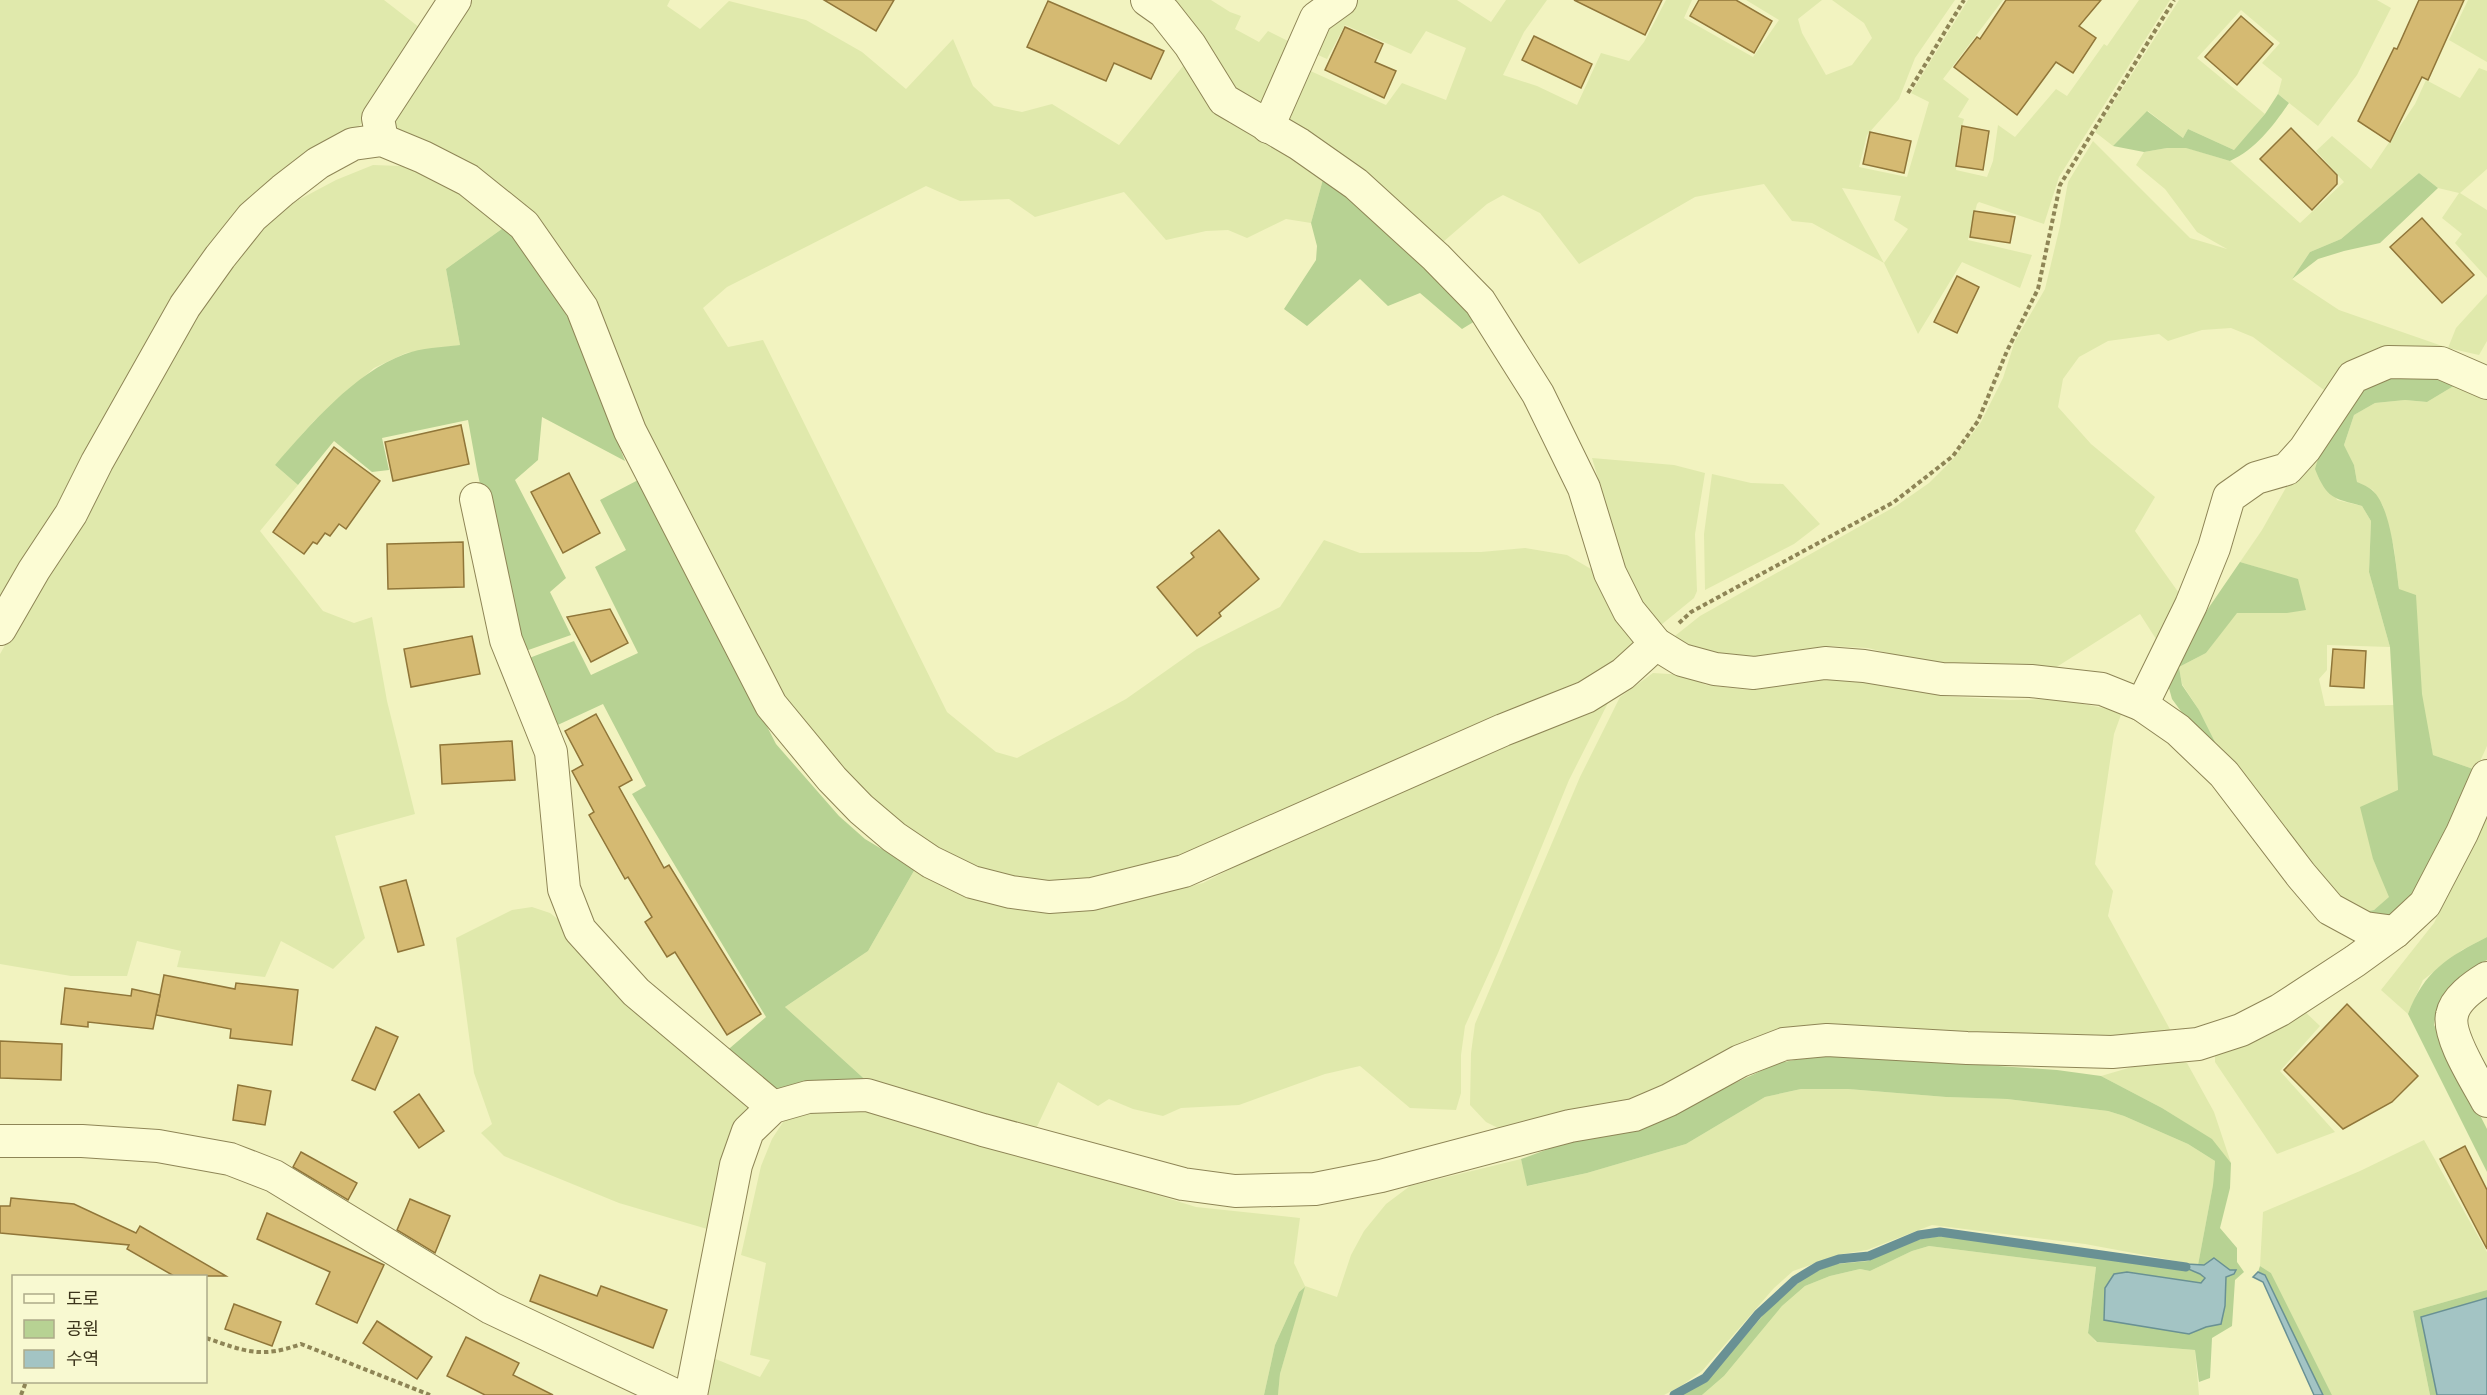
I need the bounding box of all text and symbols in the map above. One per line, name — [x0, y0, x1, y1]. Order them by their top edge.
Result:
legend — [12, 1275, 207, 1383]
text: 도로 — [66, 1286, 99, 1311]
text: 공원 — [66, 1316, 99, 1341]
text: 수역 — [66, 1346, 99, 1371]

